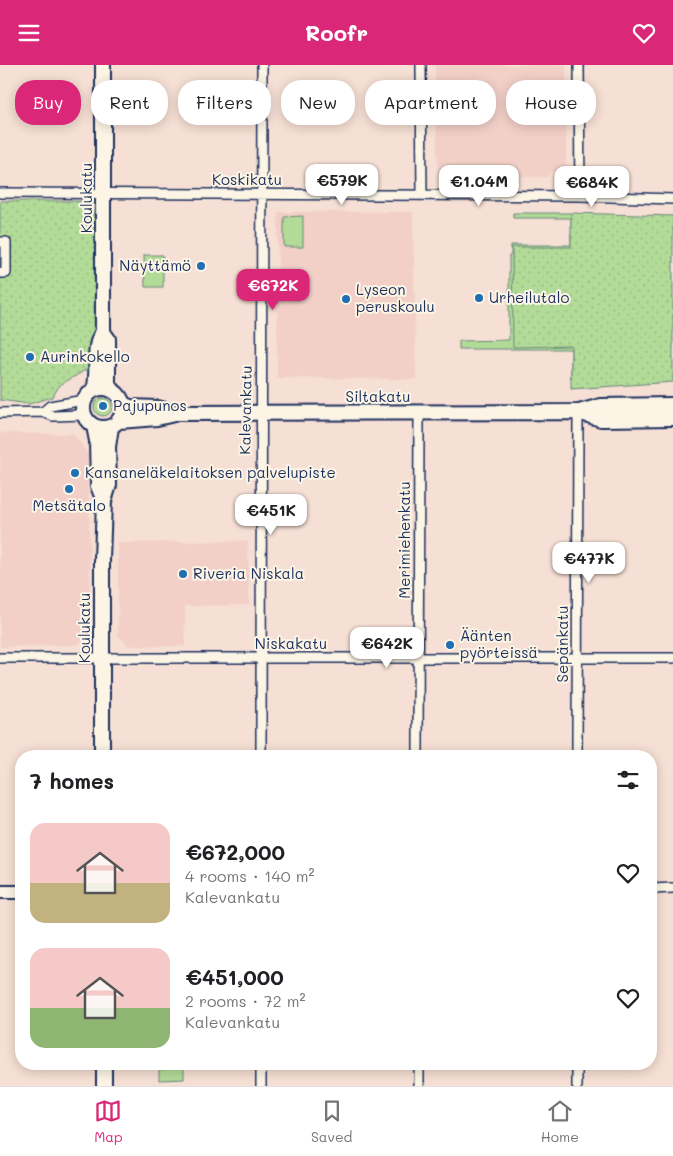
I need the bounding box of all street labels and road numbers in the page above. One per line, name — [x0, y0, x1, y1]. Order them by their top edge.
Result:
street label: Koulukatu — [76, 163, 96, 233]
street label: Koskikatu — [212, 169, 282, 189]
street label: Kalevankatu — [234, 365, 256, 455]
street label: Siltakatu — [346, 386, 410, 406]
street label: Merimiehenkatu — [394, 481, 414, 599]
street label: Koulukatu — [74, 593, 94, 663]
street label: Sepänkatu — [552, 606, 572, 682]
street label: Niskakatu — [255, 633, 327, 653]

